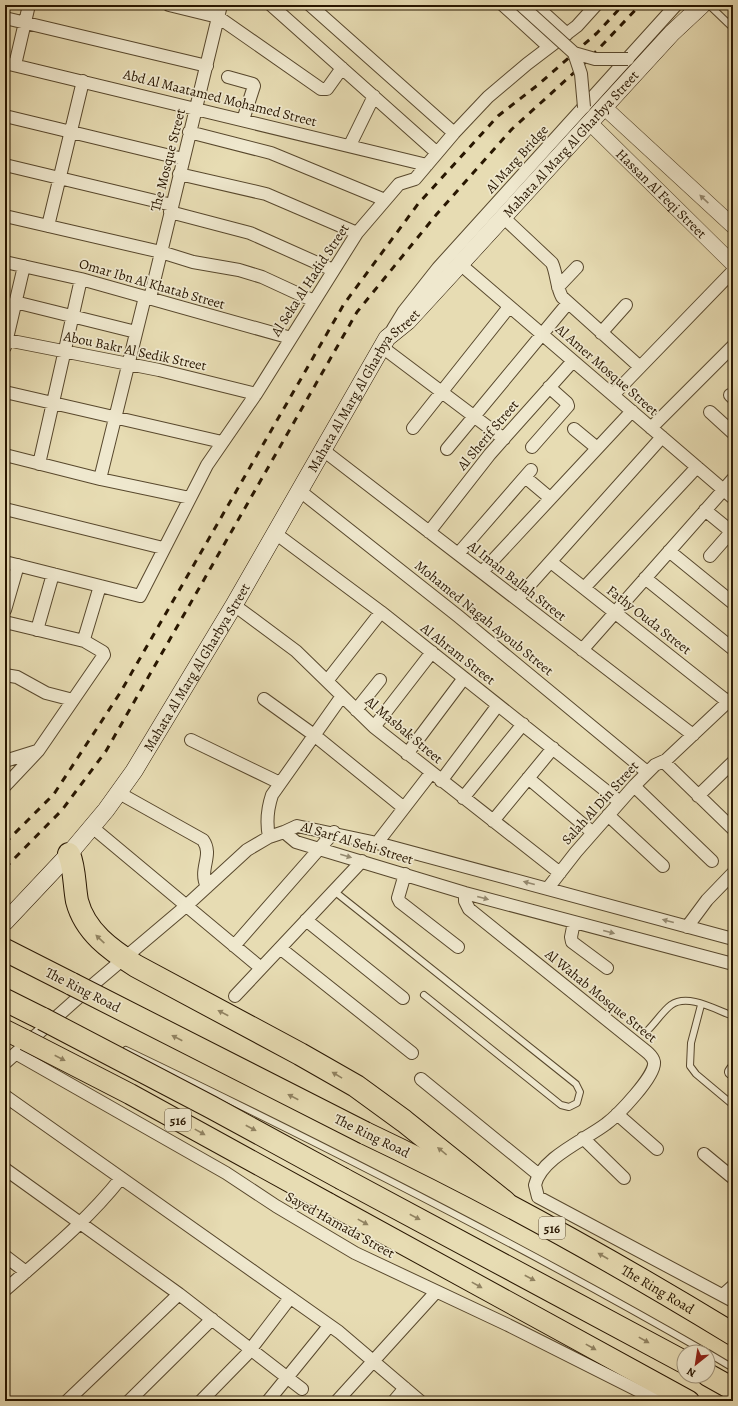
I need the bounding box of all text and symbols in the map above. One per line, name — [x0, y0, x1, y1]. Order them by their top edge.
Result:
street label: Abd Al Maatamed Mohamed Street — [120, 65, 319, 131]
street label: Mahata Al Marg Al Gharbya Street — [498, 66, 643, 221]
street label: The Mosque Street — [146, 106, 190, 213]
street label: Al Marg Bridge — [481, 121, 553, 198]
street label: Hassan Al Feqi Street — [612, 144, 711, 243]
one-way arrow — [700, 195, 709, 204]
street label: Al Seka Al Hadid Street — [266, 220, 354, 341]
street label: Omar Ibn Al Khatab Street — [77, 254, 228, 314]
street label: Mahata Al Marg Al Gharbya Street — [303, 305, 424, 475]
street label: Al Amer Mosque Street — [551, 319, 663, 420]
street label: Abou Bakr Al Sedik Street — [61, 326, 208, 375]
street label: Al Sherif Street — [452, 396, 523, 475]
street label: Al Iman Ballah Street — [463, 536, 571, 626]
street label: Mohamed Nagah Ayoub Street — [411, 556, 558, 680]
street label: Mahata Al Marg Al Gharbya Street — [139, 579, 254, 755]
street label: Fathy Ouda Street — [603, 581, 696, 659]
street label: Al Ahram Street — [416, 618, 500, 689]
street label: Al Masbak Street — [360, 691, 447, 768]
street label: Salah Al Din Street — [557, 757, 643, 849]
street label: Al Sarf Al Sehi Street — [298, 817, 416, 869]
one-way arrow — [340, 853, 352, 859]
one-way arrow — [523, 880, 535, 886]
one-way arrow — [478, 895, 490, 901]
one-way arrow — [662, 918, 674, 924]
one-way arrow — [603, 929, 615, 935]
one-way arrow — [95, 934, 105, 943]
street label: Al Wahab Mosque Street — [540, 944, 661, 1047]
street label: The Ring Road — [42, 963, 124, 1017]
one-way arrow — [217, 1009, 229, 1016]
one-way arrow — [171, 1035, 183, 1041]
one-way arrow — [54, 1055, 66, 1061]
one-way arrow — [331, 1071, 343, 1078]
one-way arrow — [287, 1093, 299, 1100]
road number: 516 — [165, 1109, 191, 1131]
street label: The Ring Road — [331, 1110, 413, 1163]
one-way arrow — [245, 1125, 257, 1131]
one-way arrow — [194, 1129, 206, 1135]
one-way arrow — [436, 1147, 447, 1156]
street label: Sayed Hamada Street — [282, 1187, 398, 1263]
one-way arrow — [409, 1213, 421, 1220]
road number: 516 — [539, 1217, 565, 1239]
one-way arrow — [357, 1219, 368, 1226]
one-way arrow — [597, 1253, 609, 1260]
street label: The Ring Road — [618, 1260, 698, 1318]
one-way arrow — [524, 1274, 536, 1281]
one-way arrow — [471, 1281, 482, 1288]
one-way arrow — [638, 1336, 650, 1343]
one-way arrow — [585, 1344, 596, 1350]
north arrow — [676, 1344, 716, 1384]
text: N — [684, 1364, 698, 1381]

